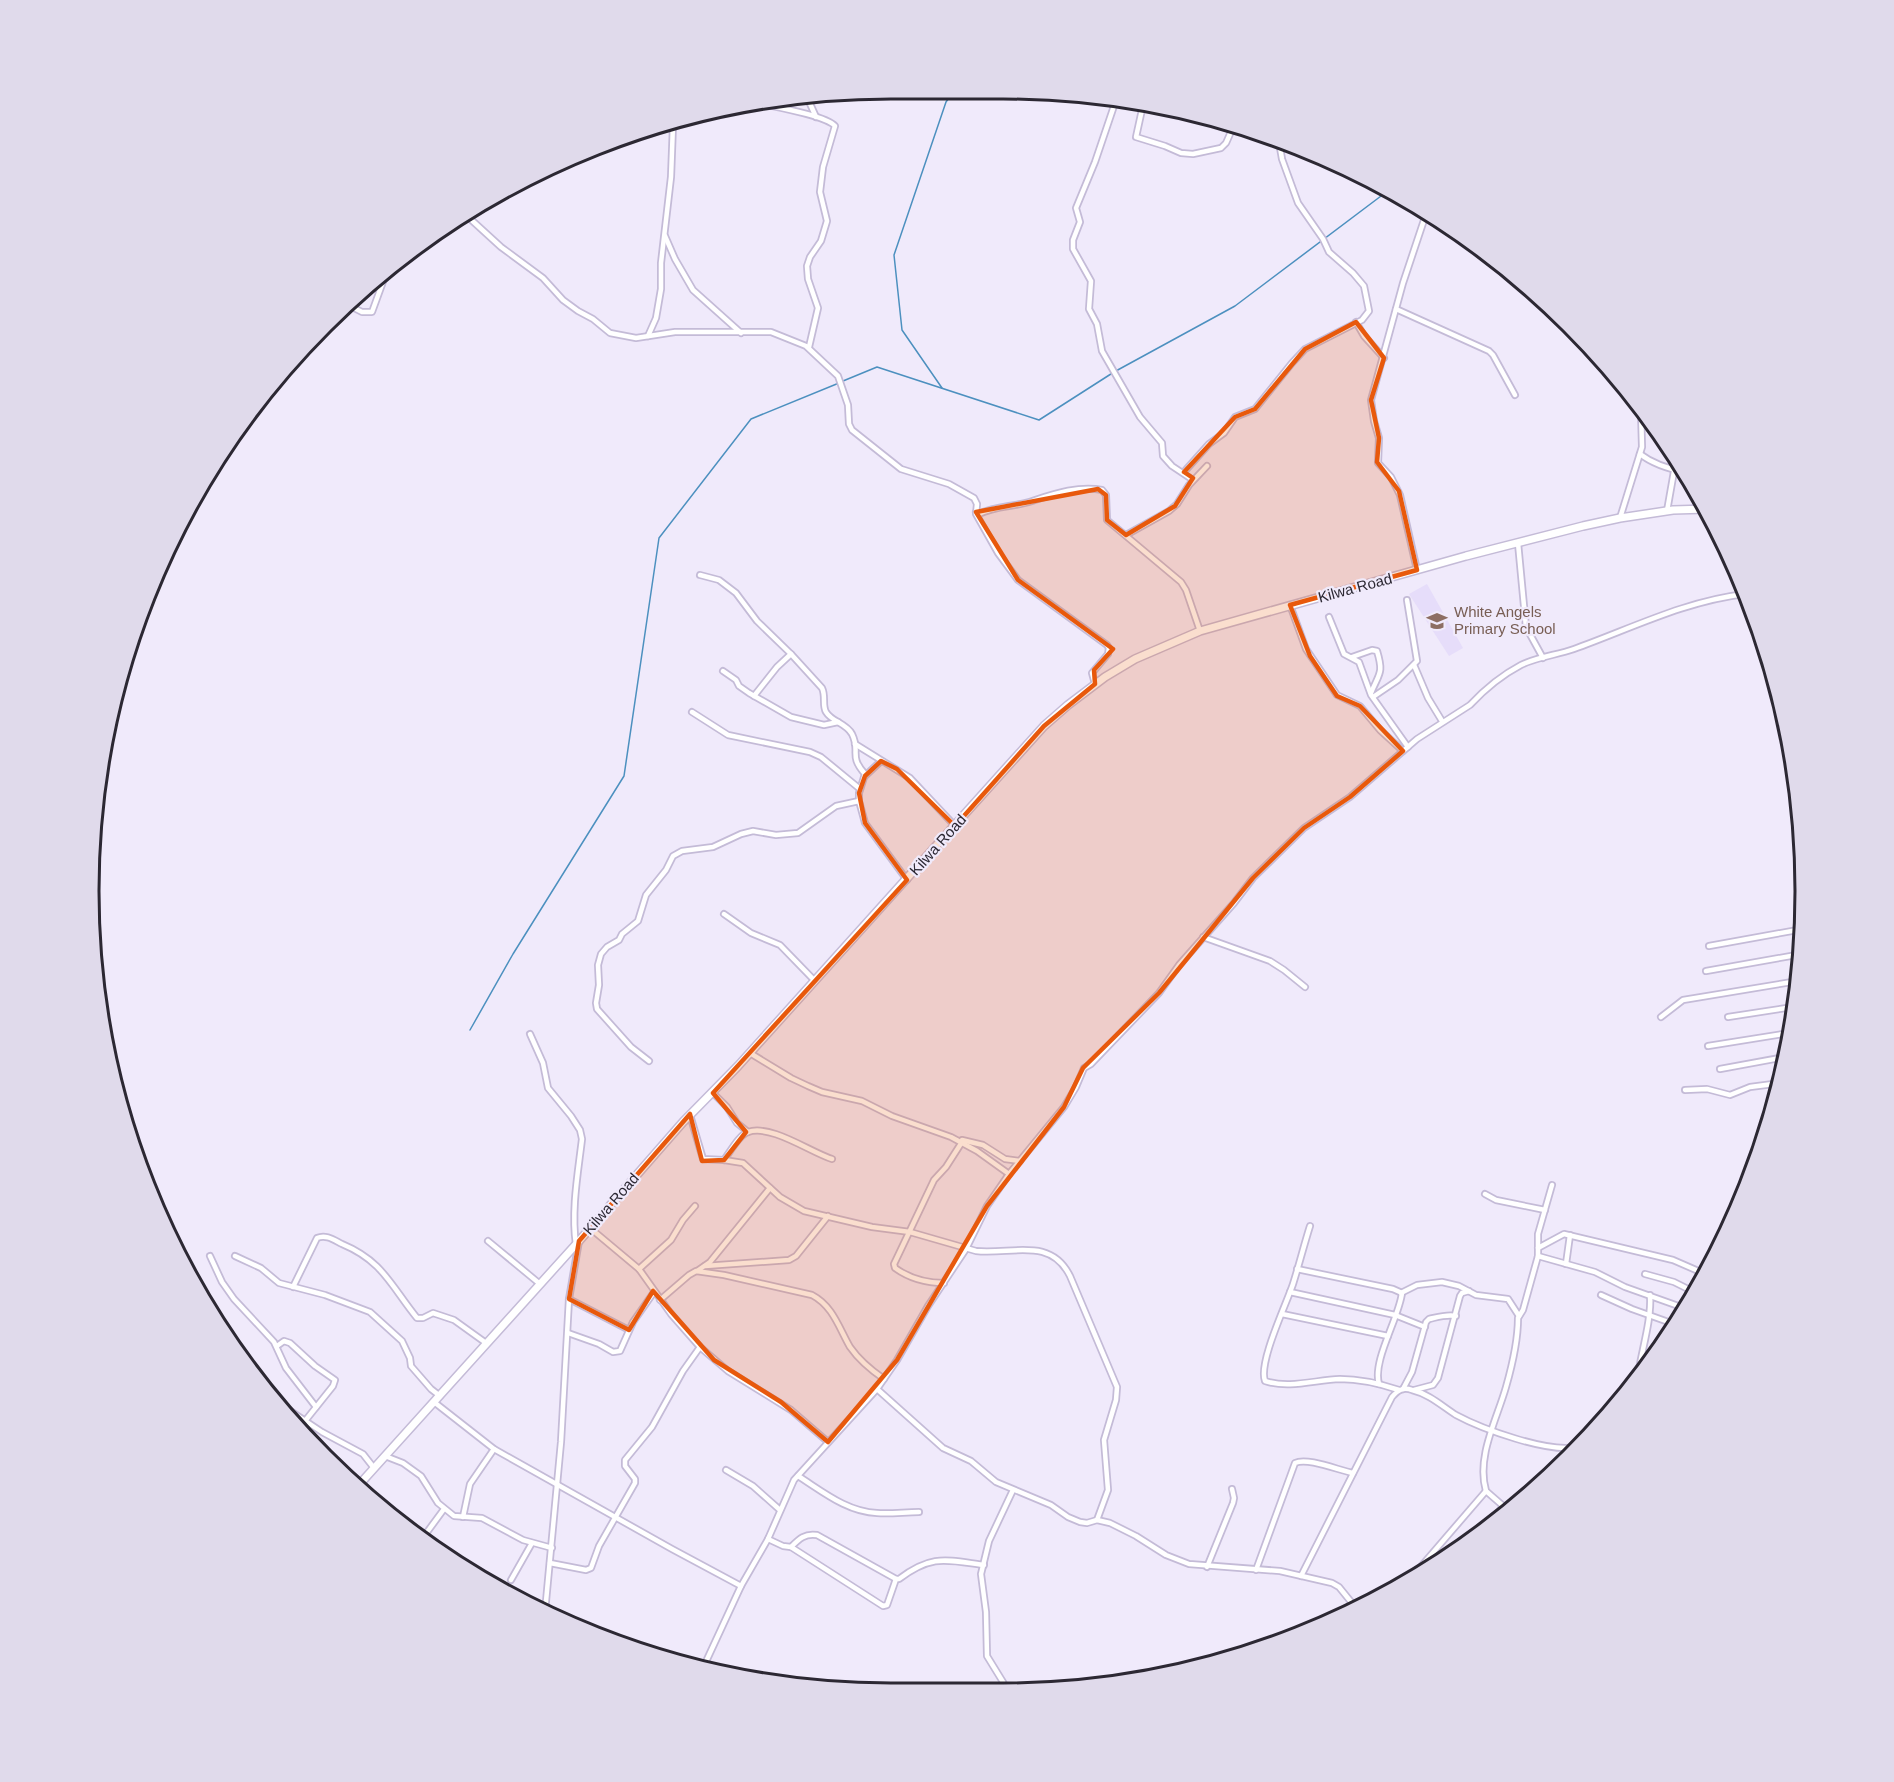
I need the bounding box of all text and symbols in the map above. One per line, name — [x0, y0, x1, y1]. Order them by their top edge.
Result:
street label: Kilwa Road — [1316, 569, 1394, 606]
place label: White Angels Primary School — [1454, 603, 1556, 637]
school or university icon: White Angels Primary School — [1425, 609, 1449, 633]
street label: Kilwa Road — [906, 811, 969, 879]
street label: Kilwa Road — [579, 1169, 642, 1238]

